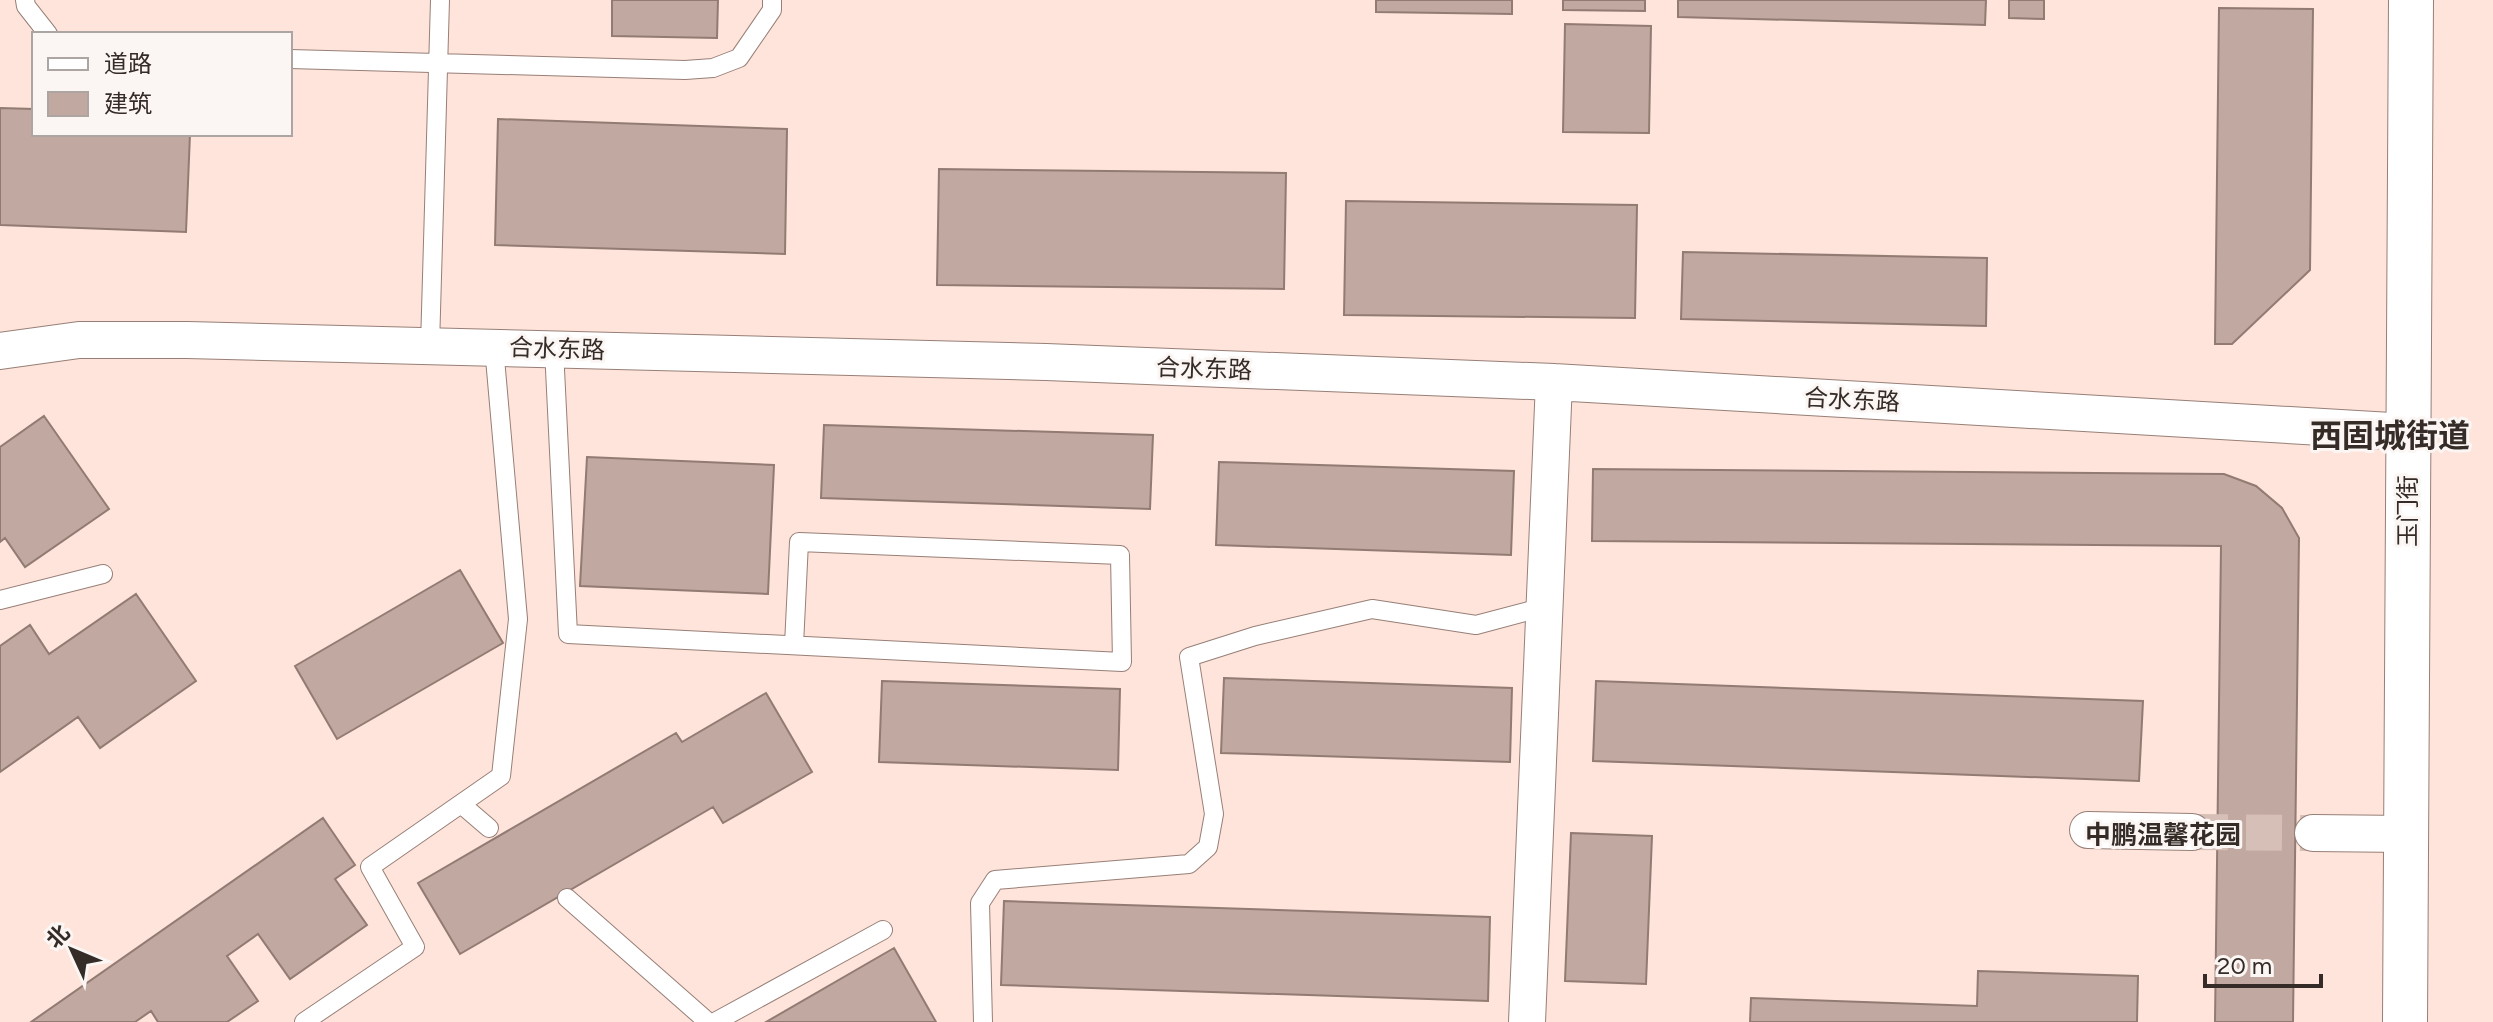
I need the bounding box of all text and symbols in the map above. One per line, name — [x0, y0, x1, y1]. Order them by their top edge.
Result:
legend — [32, 32, 292, 136]
text: 道路 — [104, 49, 152, 78]
text: 建筑 — [104, 89, 152, 118]
street label: 合水东路 — [509, 332, 605, 365]
street label: 合水东路 — [1156, 352, 1252, 385]
street label: 合水东路 — [1803, 383, 1901, 416]
district label: 西固城街道 — [2310, 417, 2470, 455]
street label: 玉门街 — [2393, 475, 2422, 547]
district label: 中鹏温馨花园 — [2085, 819, 2241, 851]
north arrow — [32, 910, 112, 990]
text: 北 — [41, 919, 75, 954]
scale bar — [2205, 938, 2321, 988]
text: 20 m — [2217, 951, 2272, 980]

